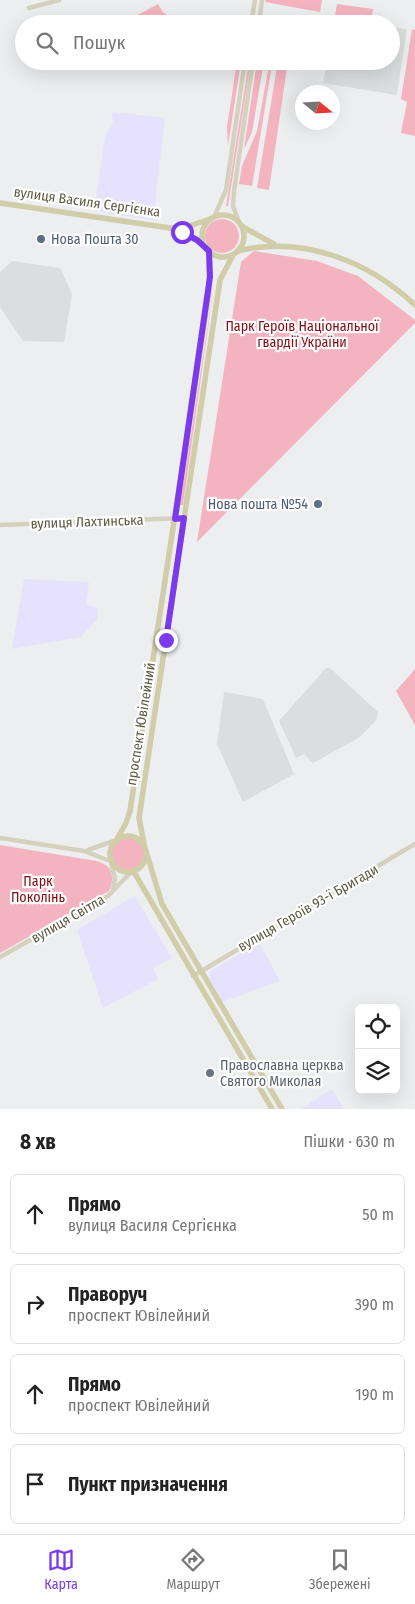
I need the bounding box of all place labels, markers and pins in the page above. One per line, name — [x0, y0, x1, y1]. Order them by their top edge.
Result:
place label: Нова Пошта 30 — [51, 231, 139, 248]
marker: Нова Пошта 30 — [35, 233, 47, 245]
place label: Нова пошта №54 — [208, 496, 308, 513]
marker: Нова пошта №54 — [312, 498, 324, 510]
place label: Православна церква Святого Миколая — [220, 1057, 344, 1090]
marker: Православна церква Святого Миколая — [204, 1067, 216, 1079]

